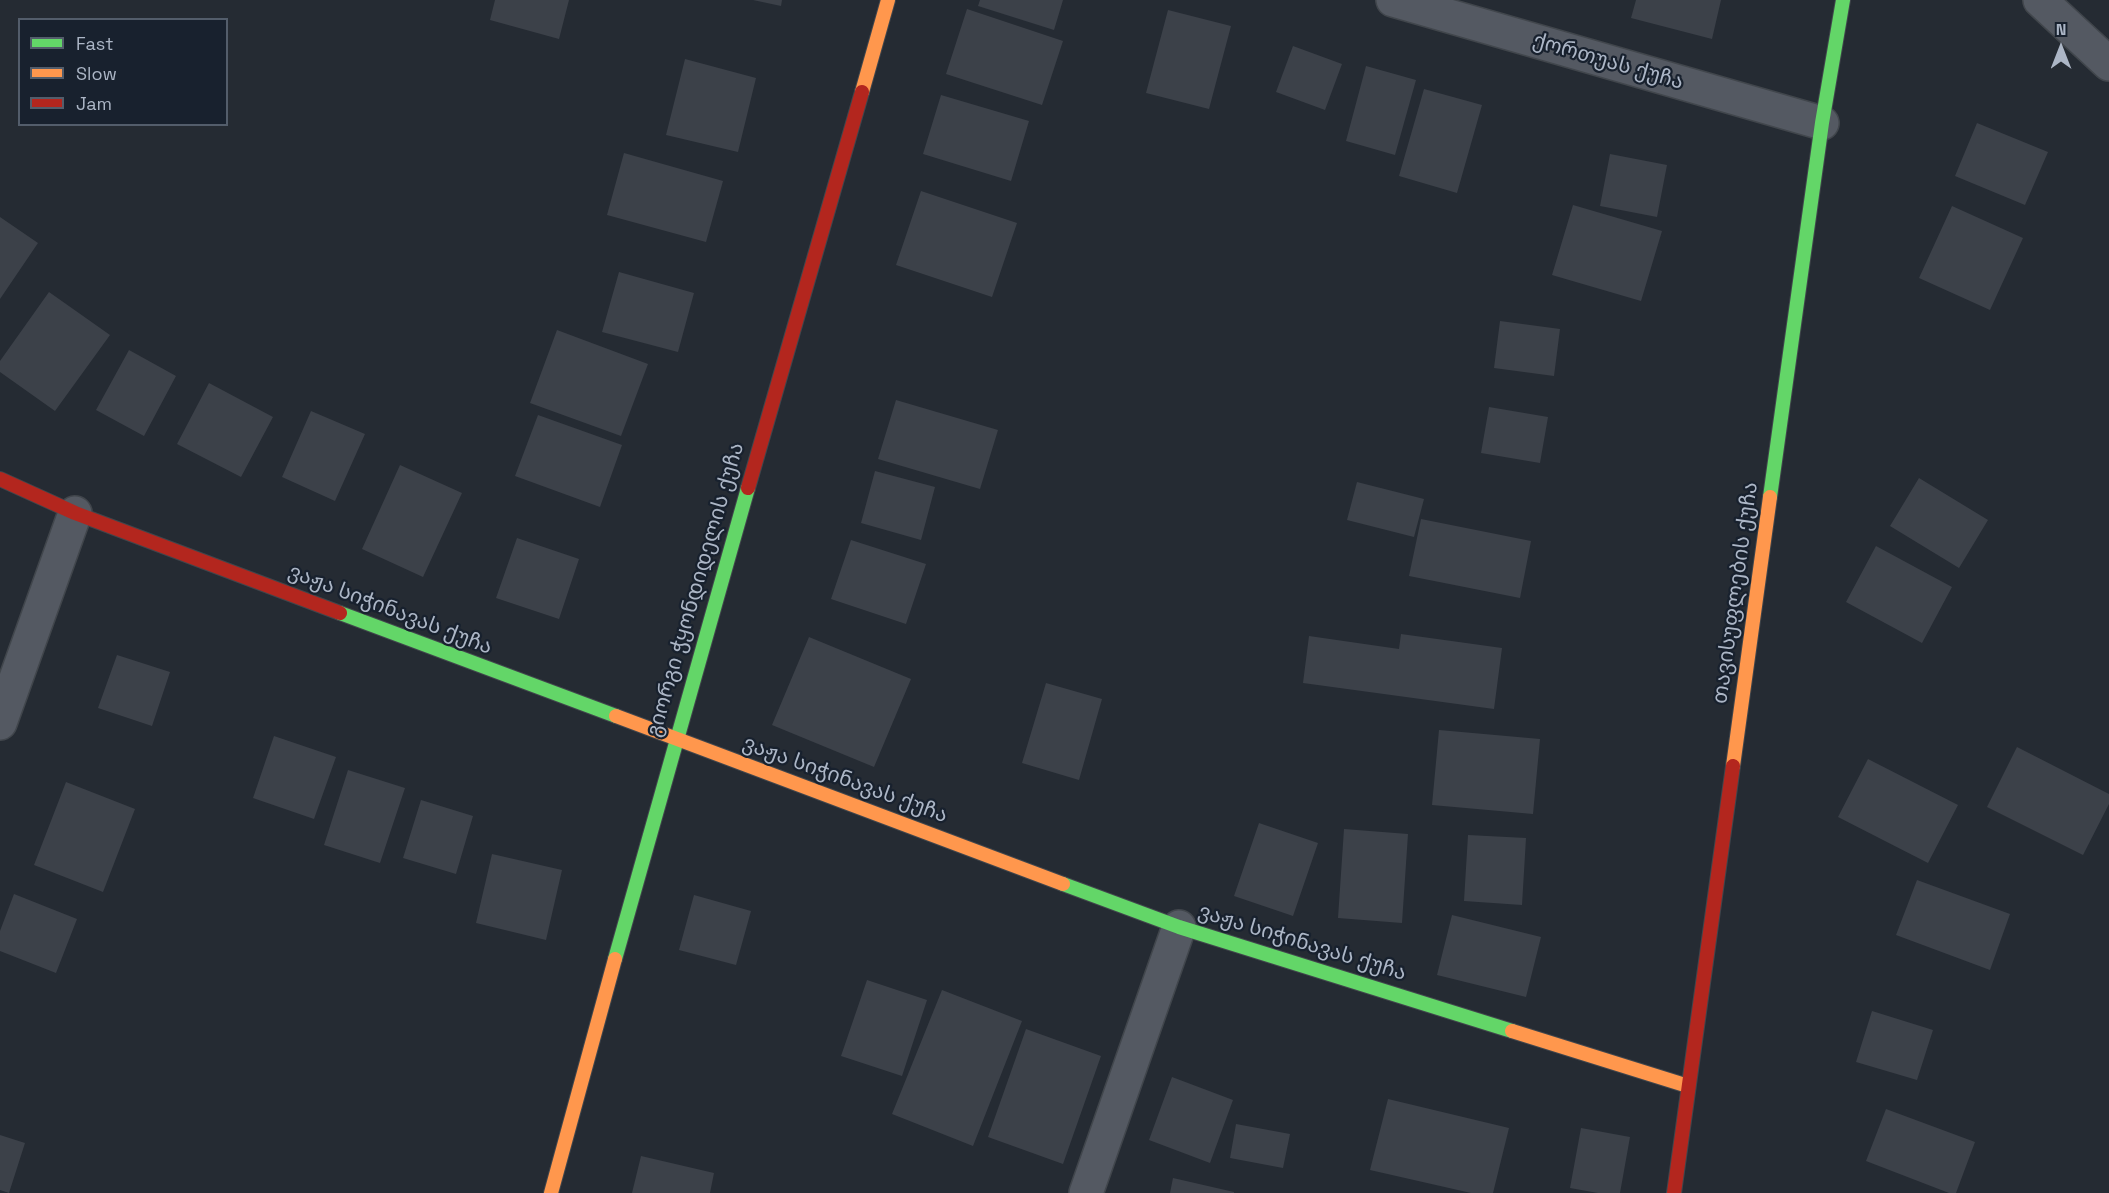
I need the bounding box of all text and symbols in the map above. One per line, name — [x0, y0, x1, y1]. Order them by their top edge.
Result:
legend — [18, 18, 228, 126]
north arrow — [2031, 18, 2091, 78]
text: N — [2056, 19, 2066, 40]
street label: ქორთუას ქუჩა — [1530, 28, 1686, 96]
text: Fast — [76, 32, 113, 55]
text: Slow — [76, 62, 117, 85]
text: Jam — [76, 92, 112, 115]
street label: გიორგი ჭყონდიდელის ქუჩა — [642, 440, 750, 740]
street label: თავისუფლების ქუჩა — [1708, 481, 1764, 705]
street label: ვაჟა სიჭინავას ქუჩა — [285, 559, 495, 661]
street label: ვაჟა სიჭინავას ქუჩა — [739, 731, 951, 829]
street label: ვაჟა სიჭინავას ქუჩა — [1195, 899, 1409, 987]

